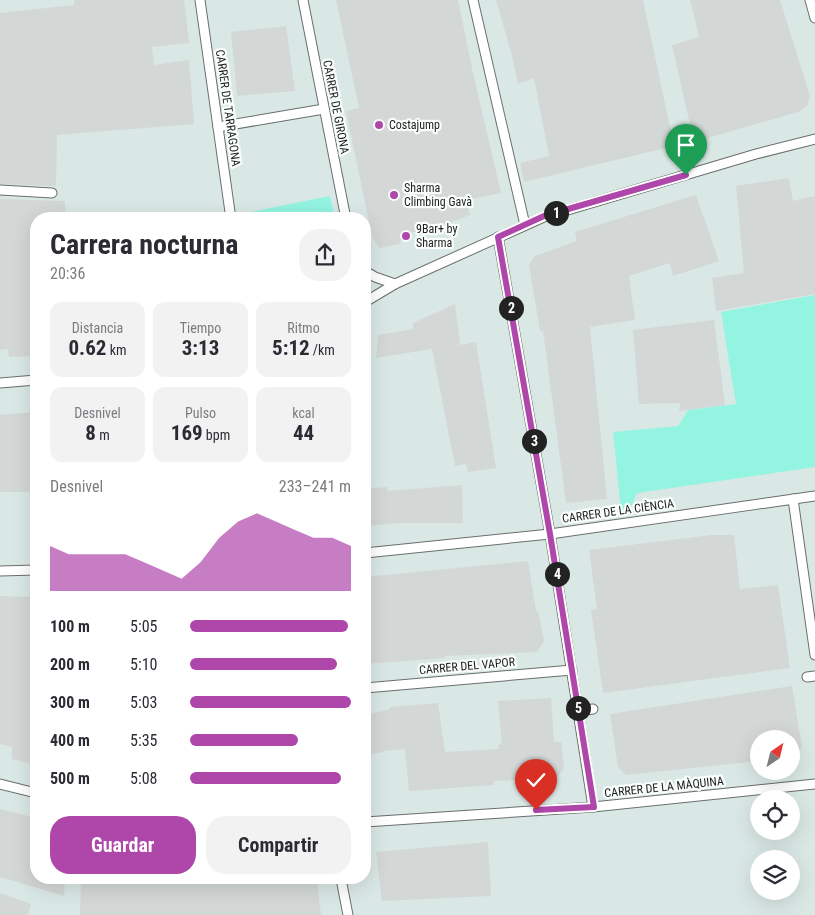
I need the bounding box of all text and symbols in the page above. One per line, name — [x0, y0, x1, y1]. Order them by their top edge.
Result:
street label: CARRER DE TARRAGONA — [213, 49, 243, 167]
street label: CARRER DE GIRONA — [320, 59, 352, 155]
place label: Costajump — [389, 118, 440, 132]
marker: Costajump — [373, 119, 385, 131]
pin — [665, 124, 707, 175]
icon: arrive — [672, 131, 700, 159]
place label: Sharma Climbing Gavà — [404, 181, 472, 209]
marker: Sharma Climbing Gavà — [388, 189, 400, 201]
pin: 1 — [544, 200, 568, 226]
text: 1 — [553, 205, 560, 221]
place label: 9Bar+ by Sharma — [416, 222, 457, 250]
text: Carrera nocturna — [50, 228, 239, 261]
button: share — [299, 229, 351, 281]
marker: 9Bar+ by Sharma — [400, 230, 412, 242]
text: 20:36 — [50, 264, 85, 283]
pin: 2 — [498, 296, 524, 320]
text: 2 — [508, 300, 515, 316]
text: Distancia — [72, 320, 123, 336]
text: Tiempo — [180, 320, 221, 336]
text: Ritmo — [287, 320, 320, 336]
text: 0.62 — [68, 336, 106, 360]
text: 3:13 — [182, 336, 219, 360]
text: 5:12 — [272, 336, 310, 360]
text: km — [106, 342, 127, 358]
text: /km — [310, 342, 335, 358]
text: Desnivel — [74, 405, 121, 421]
text: Pulso — [185, 405, 216, 421]
text: kcal — [292, 405, 315, 421]
text: 8 — [85, 421, 96, 445]
text: 169 — [171, 421, 203, 445]
text: 44 — [293, 421, 314, 445]
text: m — [96, 427, 110, 443]
text: bpm — [203, 427, 230, 443]
pin: 3 — [522, 428, 546, 454]
text: 3 — [531, 433, 538, 449]
text: Desnivel — [50, 477, 103, 496]
text: 233–241 m — [279, 477, 351, 496]
street label: CARRER DE LA CIÈNCIA — [561, 495, 675, 526]
pin: 4 — [544, 562, 570, 586]
text: 4 — [554, 566, 561, 582]
text: 100 m — [50, 617, 90, 636]
text: 5:05 — [130, 617, 157, 636]
text: 200 m — [50, 655, 90, 674]
text: 5:10 — [130, 655, 157, 674]
street label: CARRER DEL VAPOR — [418, 655, 516, 677]
text: 300 m — [50, 693, 90, 712]
text: 5:03 — [130, 693, 157, 712]
pin: 5 — [566, 696, 590, 720]
text: 5 — [575, 700, 582, 716]
north arrow — [750, 730, 800, 780]
map controls — [750, 730, 800, 900]
text: 400 m — [50, 731, 90, 750]
text: 5:35 — [130, 731, 157, 750]
pin — [515, 759, 557, 810]
icon: check — [522, 766, 550, 794]
text: 500 m — [50, 769, 90, 788]
text: 5:08 — [130, 769, 157, 788]
street label: CARRER DE LA MÀQUINA — [603, 773, 725, 800]
button: locate — [750, 790, 800, 840]
button: Guardar — [50, 816, 196, 874]
button: Compartir — [206, 816, 351, 874]
button: layers — [750, 850, 800, 900]

